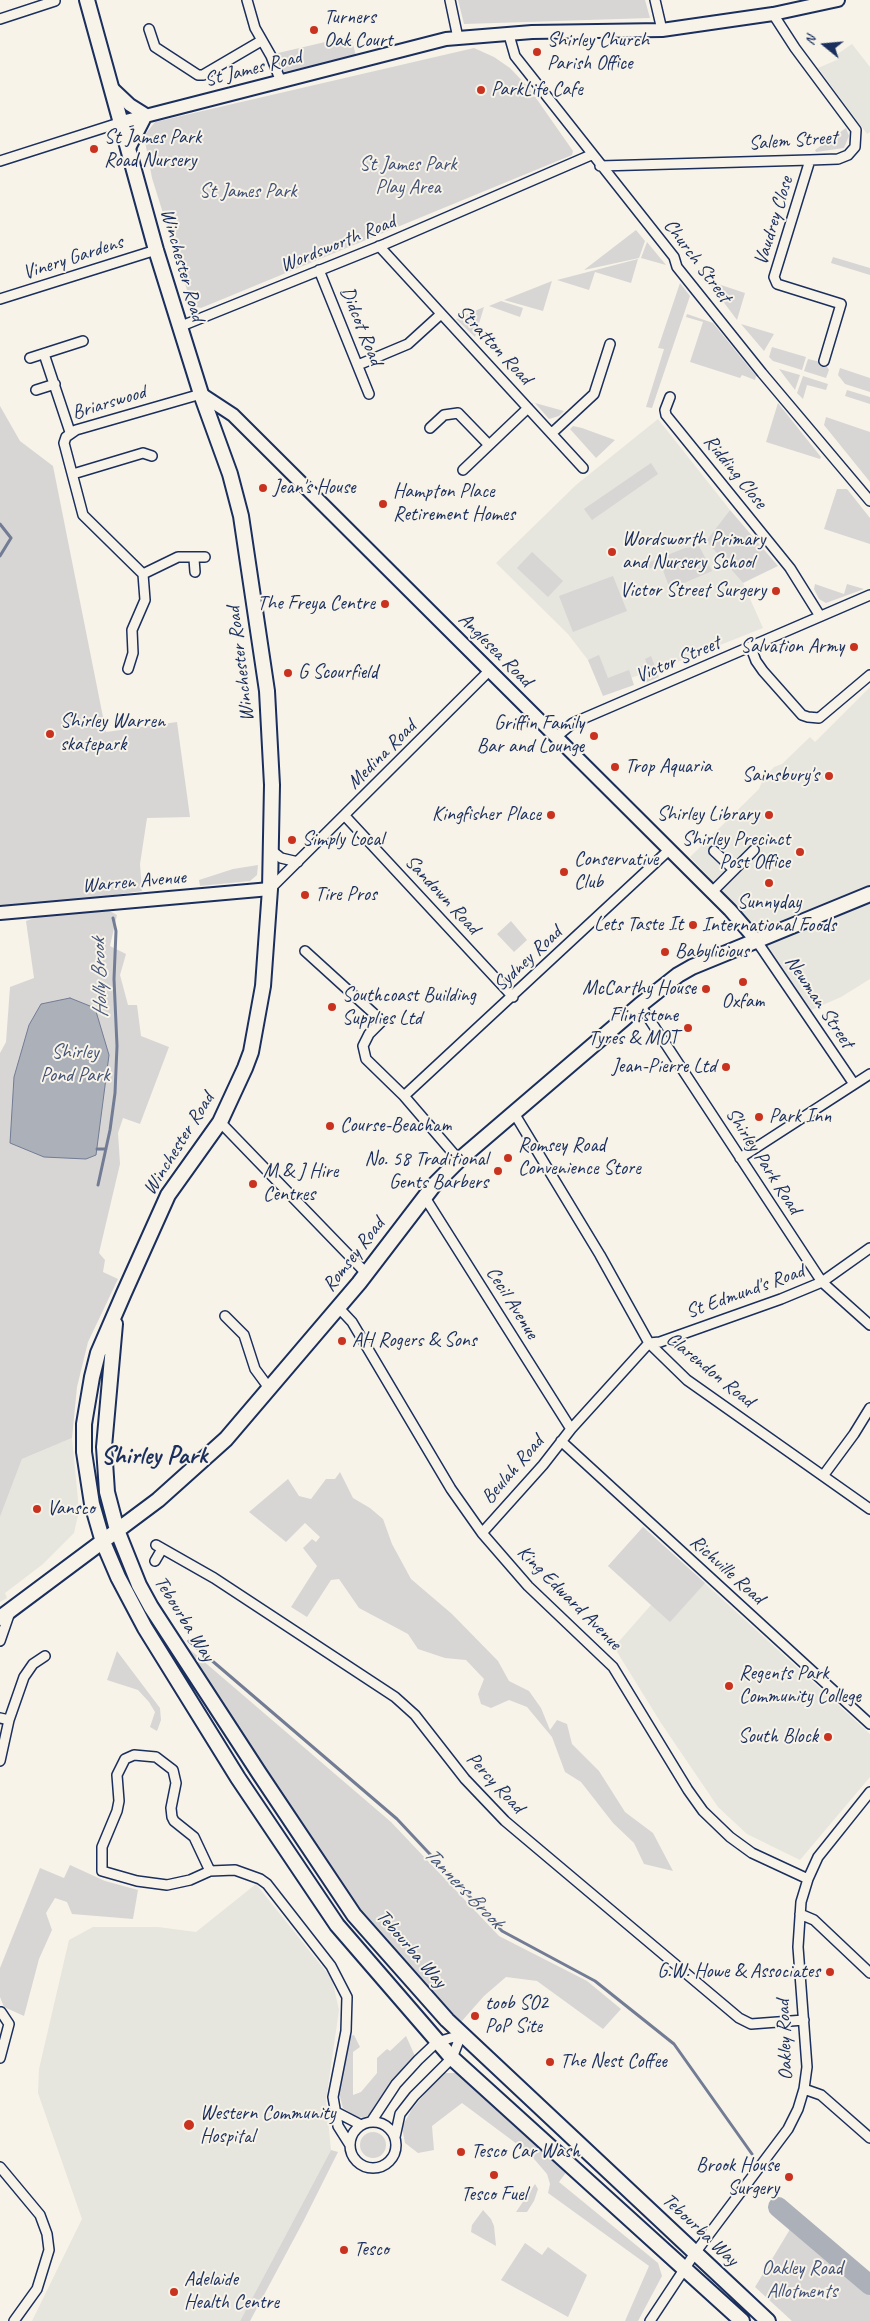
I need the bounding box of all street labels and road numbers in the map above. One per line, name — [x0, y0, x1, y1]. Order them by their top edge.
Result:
street label: St James Road — [202, 45, 304, 93]
street label: Salem Street — [748, 126, 838, 156]
street label: Vaudrey Close — [749, 174, 799, 268]
street label: Winchester Road — [155, 206, 209, 324]
street label: Wordsworth Road — [277, 210, 399, 278]
street label: Church Street — [658, 214, 736, 308]
street label: Vinery Gardens — [20, 231, 126, 285]
street label: Didcot Road — [334, 283, 388, 369]
street label: Stratton Road — [451, 300, 537, 390]
street label: Briarswood — [69, 380, 149, 426]
street label: Ridding Close — [698, 430, 772, 514]
street label: Winchester Road — [222, 605, 260, 723]
street label: Anglesea Road — [453, 608, 537, 692]
street label: Victor Street — [632, 631, 724, 689]
street label: Medina Road — [342, 715, 422, 795]
street label: Sandown Road — [399, 850, 485, 940]
street label: Warren Avenue — [81, 866, 187, 898]
street label: Sydney Road — [489, 921, 567, 997]
street label: Newman Street — [779, 951, 859, 1053]
street label: Winchester Road — [138, 1089, 220, 1199]
street label: Shirley Park Road — [720, 1103, 806, 1219]
street label: Romsey Road — [318, 1213, 390, 1297]
street label: St Edmund's Road — [683, 1260, 807, 1324]
street label: Cecil Avenue — [480, 1262, 544, 1344]
street label: Clarendon Road — [661, 1327, 759, 1413]
street label: Beulah Road — [477, 1431, 549, 1509]
street label: Richville Road — [685, 1530, 769, 1610]
street label: King Edward Avenue — [512, 1541, 626, 1655]
street label: Tebourba Way — [148, 1572, 220, 1666]
street label: Percy Road — [461, 1747, 529, 1819]
street label: Tebourba Way — [370, 1905, 452, 1993]
street label: Oakley Road — [772, 1999, 798, 2081]
street label: Tebourba Way — [657, 2188, 743, 2272]

